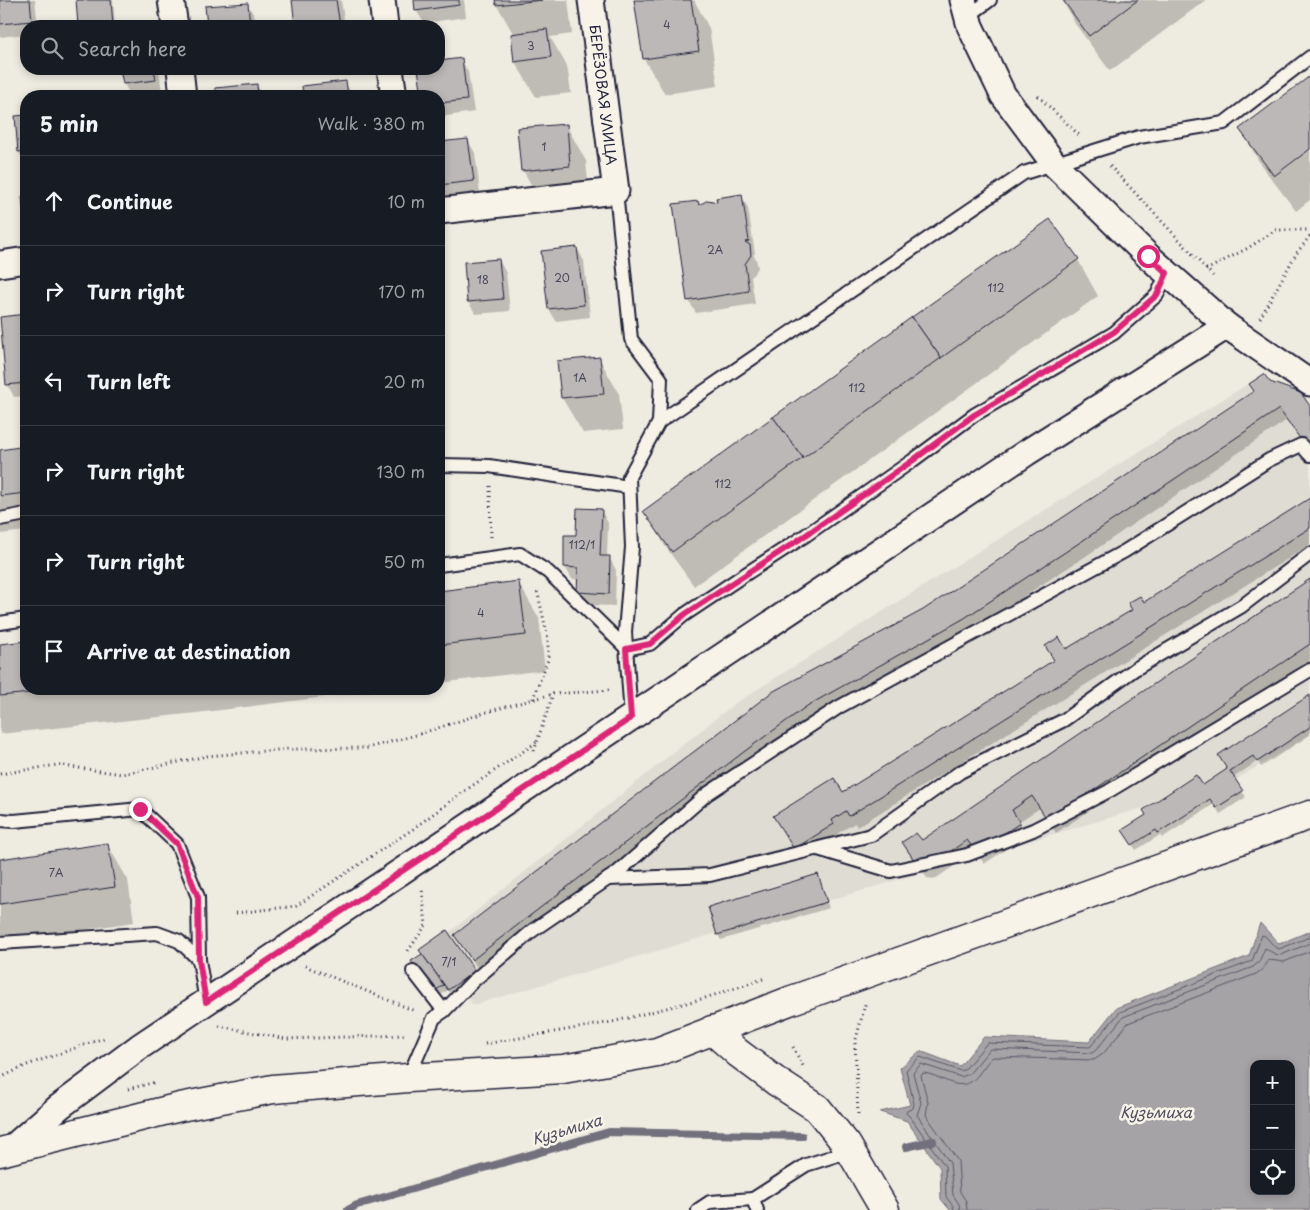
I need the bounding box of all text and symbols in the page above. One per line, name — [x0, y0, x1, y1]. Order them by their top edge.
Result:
house number: 4 — [663, 16, 671, 33]
search box — [20, 20, 445, 75]
street label: БЕРЁЗОВАЯ УЛИЦА — [584, 24, 623, 167]
icon: search — [38, 34, 66, 62]
text: Search here — [78, 34, 187, 62]
house number: 3 — [527, 37, 535, 54]
text: 5 min — [40, 107, 98, 139]
text: Walk · 380 m — [318, 111, 425, 135]
house number: 1 — [542, 138, 547, 155]
icon: ahead — [40, 187, 68, 215]
text: Continue — [87, 187, 173, 215]
text: 10 m — [388, 189, 425, 213]
house number: 2А — [707, 241, 724, 258]
route start — [1137, 245, 1160, 268]
house number: 20 — [554, 269, 570, 286]
house number: 18 — [477, 271, 489, 288]
icon: right — [40, 277, 68, 305]
text: Turn right — [87, 277, 185, 305]
text: 170 m — [379, 279, 425, 303]
house number: 112 — [987, 279, 1005, 296]
icon: left — [40, 367, 68, 395]
text: Turn left — [87, 367, 171, 395]
text: 20 m — [384, 369, 425, 393]
house number: 1А — [573, 369, 587, 386]
house number: 112 — [848, 379, 866, 396]
icon: right — [40, 457, 68, 485]
text: Turn right — [87, 457, 185, 485]
text: 130 m — [377, 459, 425, 483]
house number: 112 — [714, 475, 732, 492]
house number: 112/1 — [569, 536, 595, 553]
icon: right — [40, 547, 68, 575]
text: Turn right — [87, 547, 185, 575]
text: 50 m — [384, 549, 425, 573]
house number: 4 — [477, 604, 485, 621]
icon: arrive — [40, 637, 68, 665]
text: Arrive at destination — [87, 637, 291, 665]
route end — [129, 798, 152, 821]
house number: 7А — [49, 864, 64, 881]
house number: 7/1 — [441, 953, 457, 970]
map controls — [1250, 1060, 1295, 1195]
button: + — [1250, 1060, 1295, 1105]
water label: Кузьмиха — [1120, 1100, 1192, 1123]
button: − — [1250, 1105, 1295, 1150]
water label: Кузьмиха — [529, 1107, 605, 1150]
button: locate — [1250, 1150, 1295, 1195]

